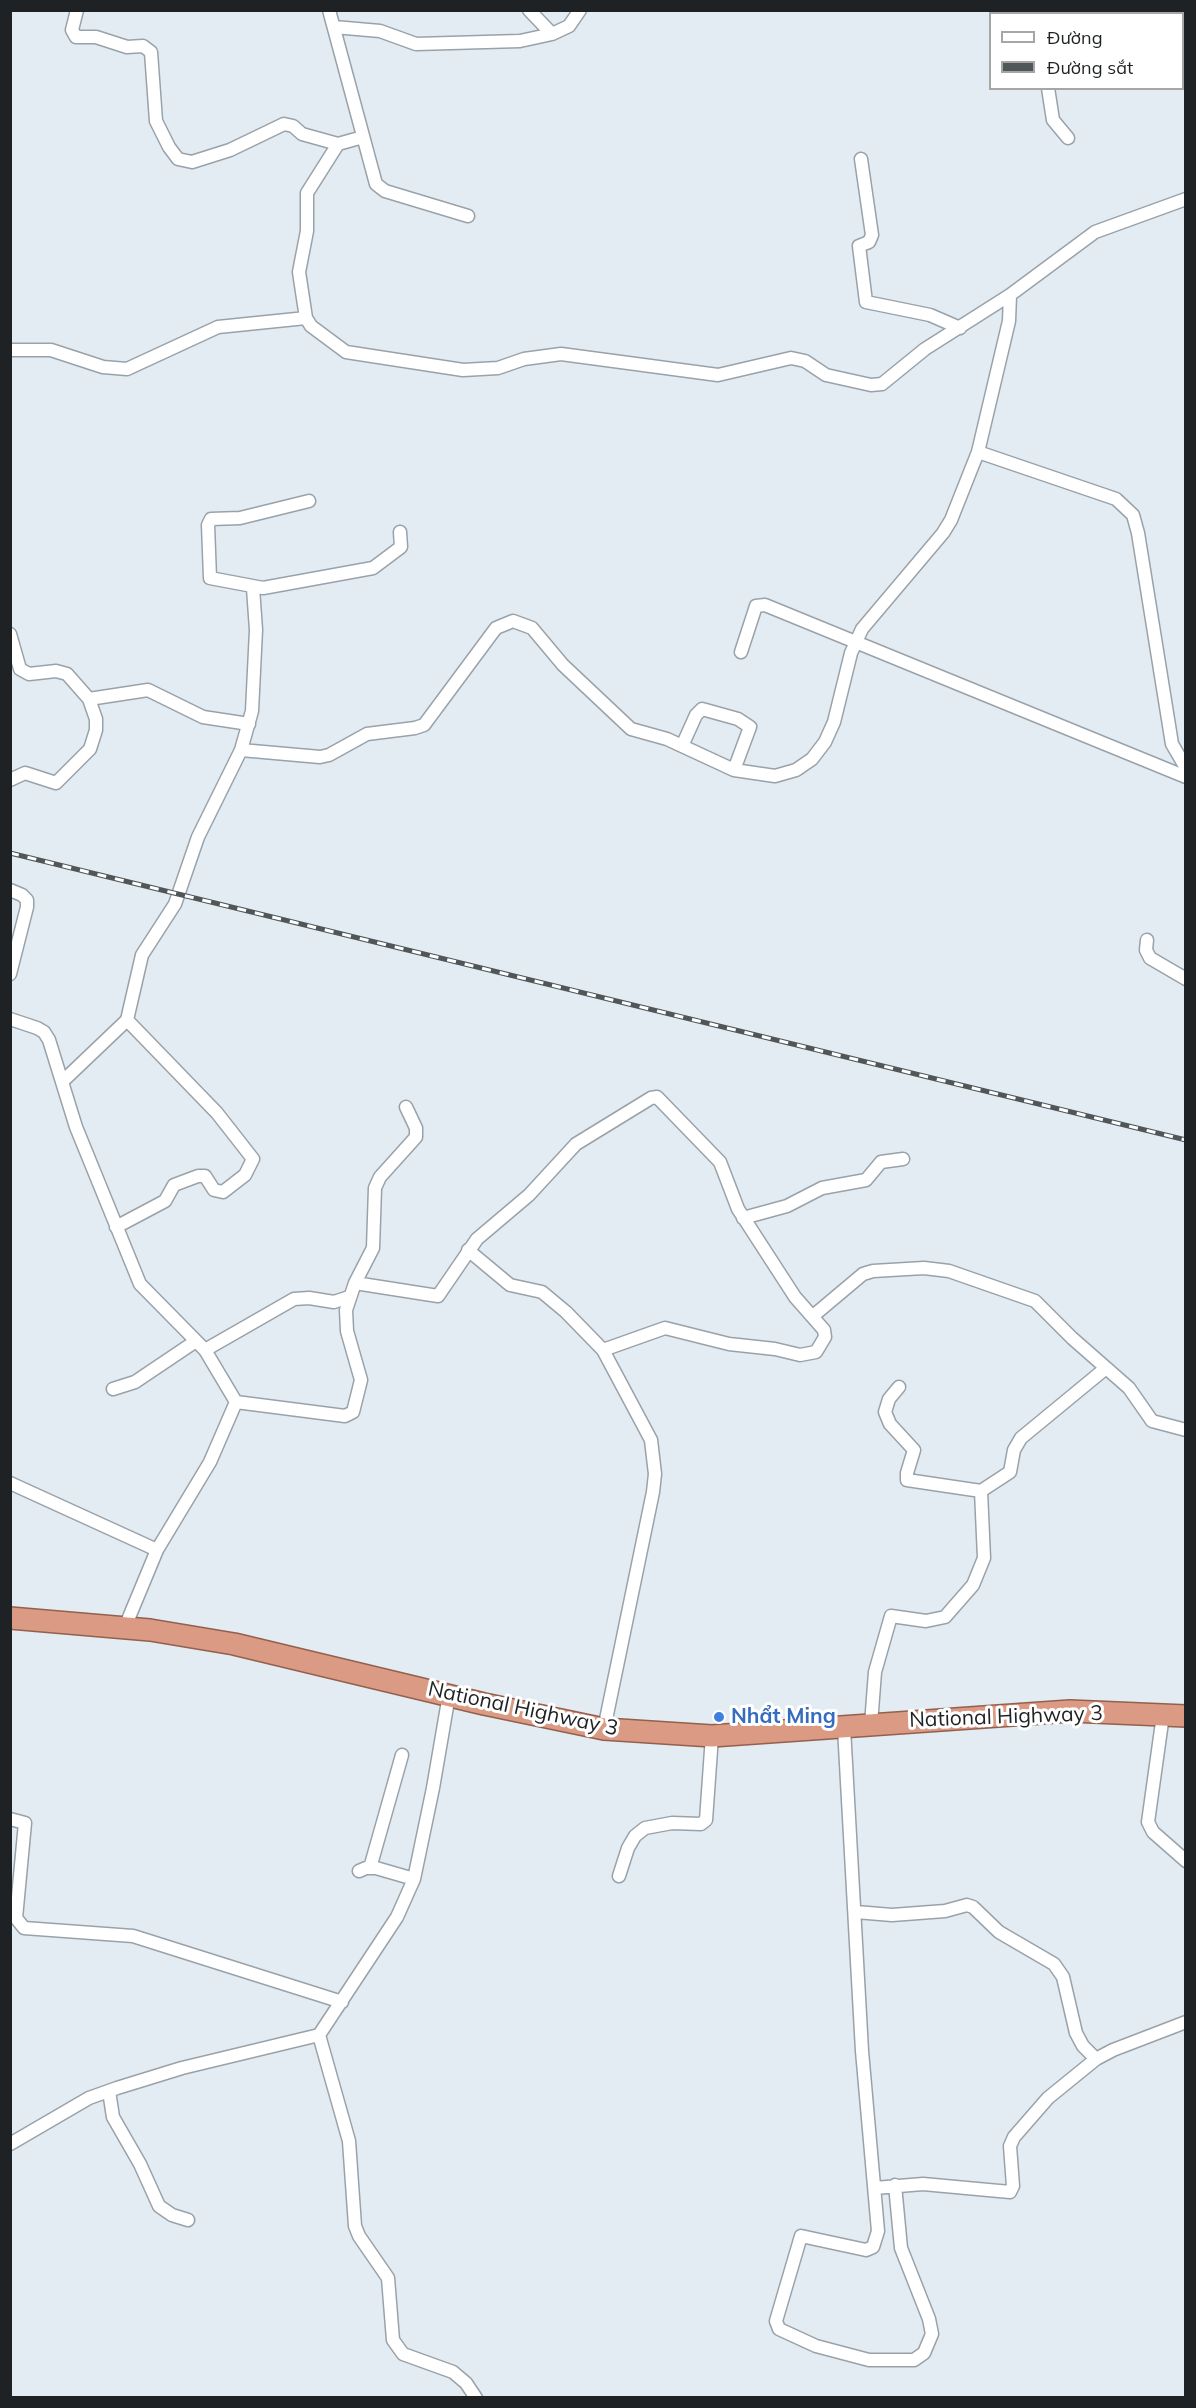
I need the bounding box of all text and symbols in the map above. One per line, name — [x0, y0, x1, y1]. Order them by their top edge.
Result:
legend — [989, 12, 1184, 90]
text: Đường — [1047, 26, 1103, 49]
text: Đường sắt — [1047, 56, 1133, 79]
street label: National Highway 3 — [426, 1677, 620, 1741]
street label: National Highway 3 — [909, 1701, 1103, 1733]
place label: Nhẩt Ming — [731, 1704, 836, 1730]
marker: Nhẩt Ming — [712, 1710, 726, 1724]

